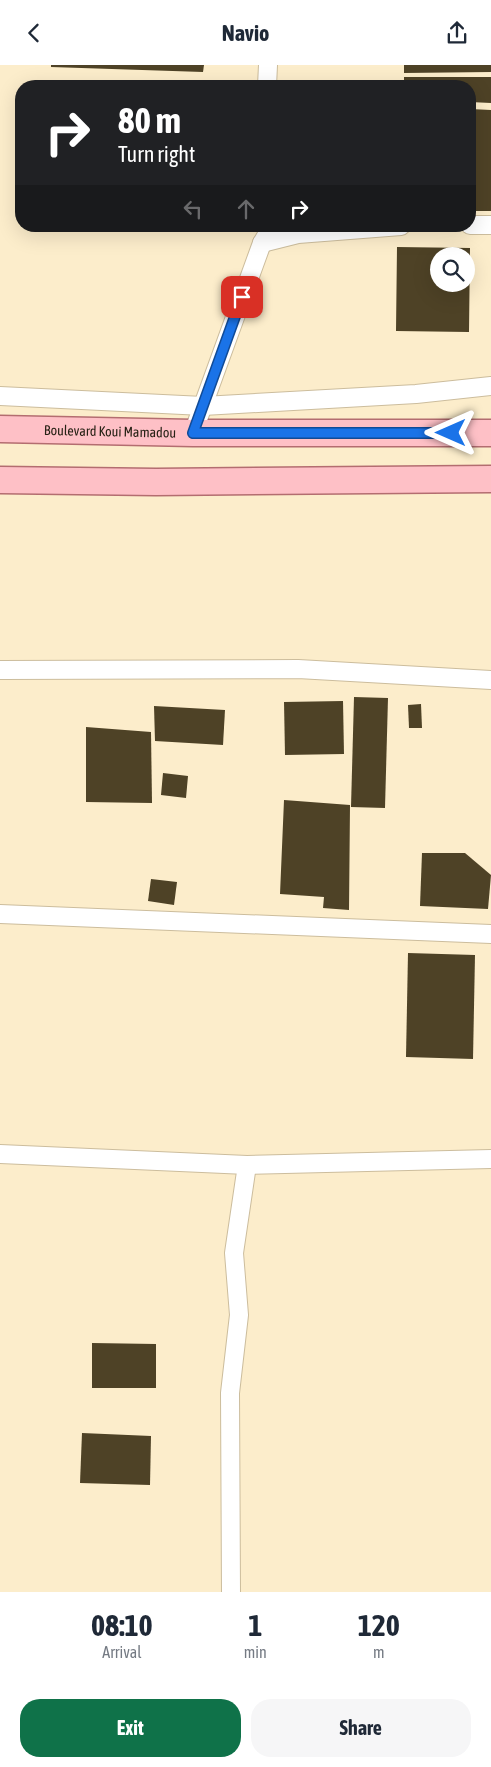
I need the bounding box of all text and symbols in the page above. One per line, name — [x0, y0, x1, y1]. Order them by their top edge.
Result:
icon: back — [20, 19, 48, 47]
icon: share — [443, 19, 471, 47]
text: Navio — [222, 20, 269, 46]
icon: right — [35, 100, 100, 165]
text: 80 m — [118, 100, 181, 140]
text: Turn right — [118, 141, 195, 167]
icon: left — [179, 195, 207, 223]
icon: ahead — [232, 195, 260, 223]
icon: right — [285, 195, 313, 223]
map controls — [430, 247, 475, 292]
button: search — [430, 247, 475, 292]
pin — [221, 276, 263, 318]
icon: arrive — [228, 283, 256, 311]
position arrow — [424, 406, 476, 458]
street label: Boulevard Koui Mamadou — [44, 422, 176, 441]
text: 08:10 — [91, 1608, 153, 1642]
text: 1 — [248, 1608, 262, 1642]
text: 120 — [358, 1608, 400, 1642]
text: Arrival — [102, 1643, 141, 1661]
text: min — [244, 1643, 267, 1661]
text: m — [373, 1643, 385, 1661]
button: Exit — [20, 1699, 241, 1757]
button: Share — [251, 1699, 471, 1757]

